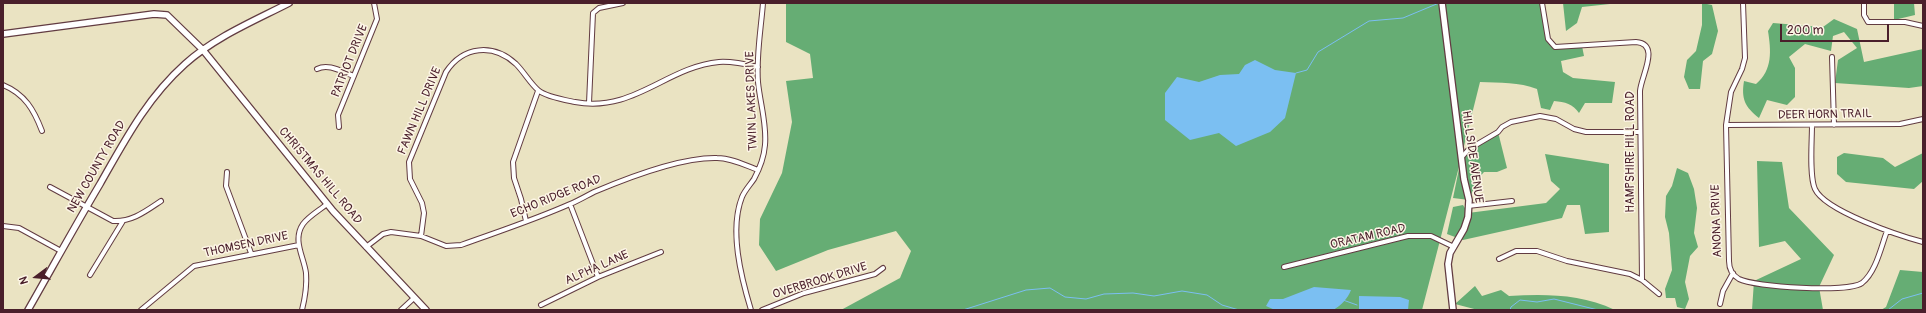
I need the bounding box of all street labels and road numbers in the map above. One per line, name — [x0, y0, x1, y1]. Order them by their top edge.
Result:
street label: PATRIOT DRIVE — [329, 22, 371, 100]
street label: TWIN LAKES DRIVE — [743, 51, 761, 151]
street label: FAWN HILL DRIVE — [395, 65, 445, 157]
street label: HAMPSHIRE HILL ROAD — [1624, 91, 1638, 213]
street label: DEER HORN TRAIL — [1778, 107, 1872, 123]
street label: HILLSIDE AVENUE — [1458, 110, 1486, 204]
street label: NEW COUNTY ROAD — [65, 118, 129, 216]
street label: CHRISTMAS HILL ROAD — [275, 125, 365, 227]
street label: ECHO RIDGE ROAD — [509, 172, 603, 222]
street label: ANONA DRIVE — [1709, 184, 1725, 258]
street label: ORATAM ROAD — [1329, 221, 1407, 253]
street label: THOMSEN DRIVE — [202, 229, 290, 261]
street label: ALPHA LANE — [563, 248, 631, 288]
street label: OVERBROOK DRIVE — [771, 260, 869, 302]

